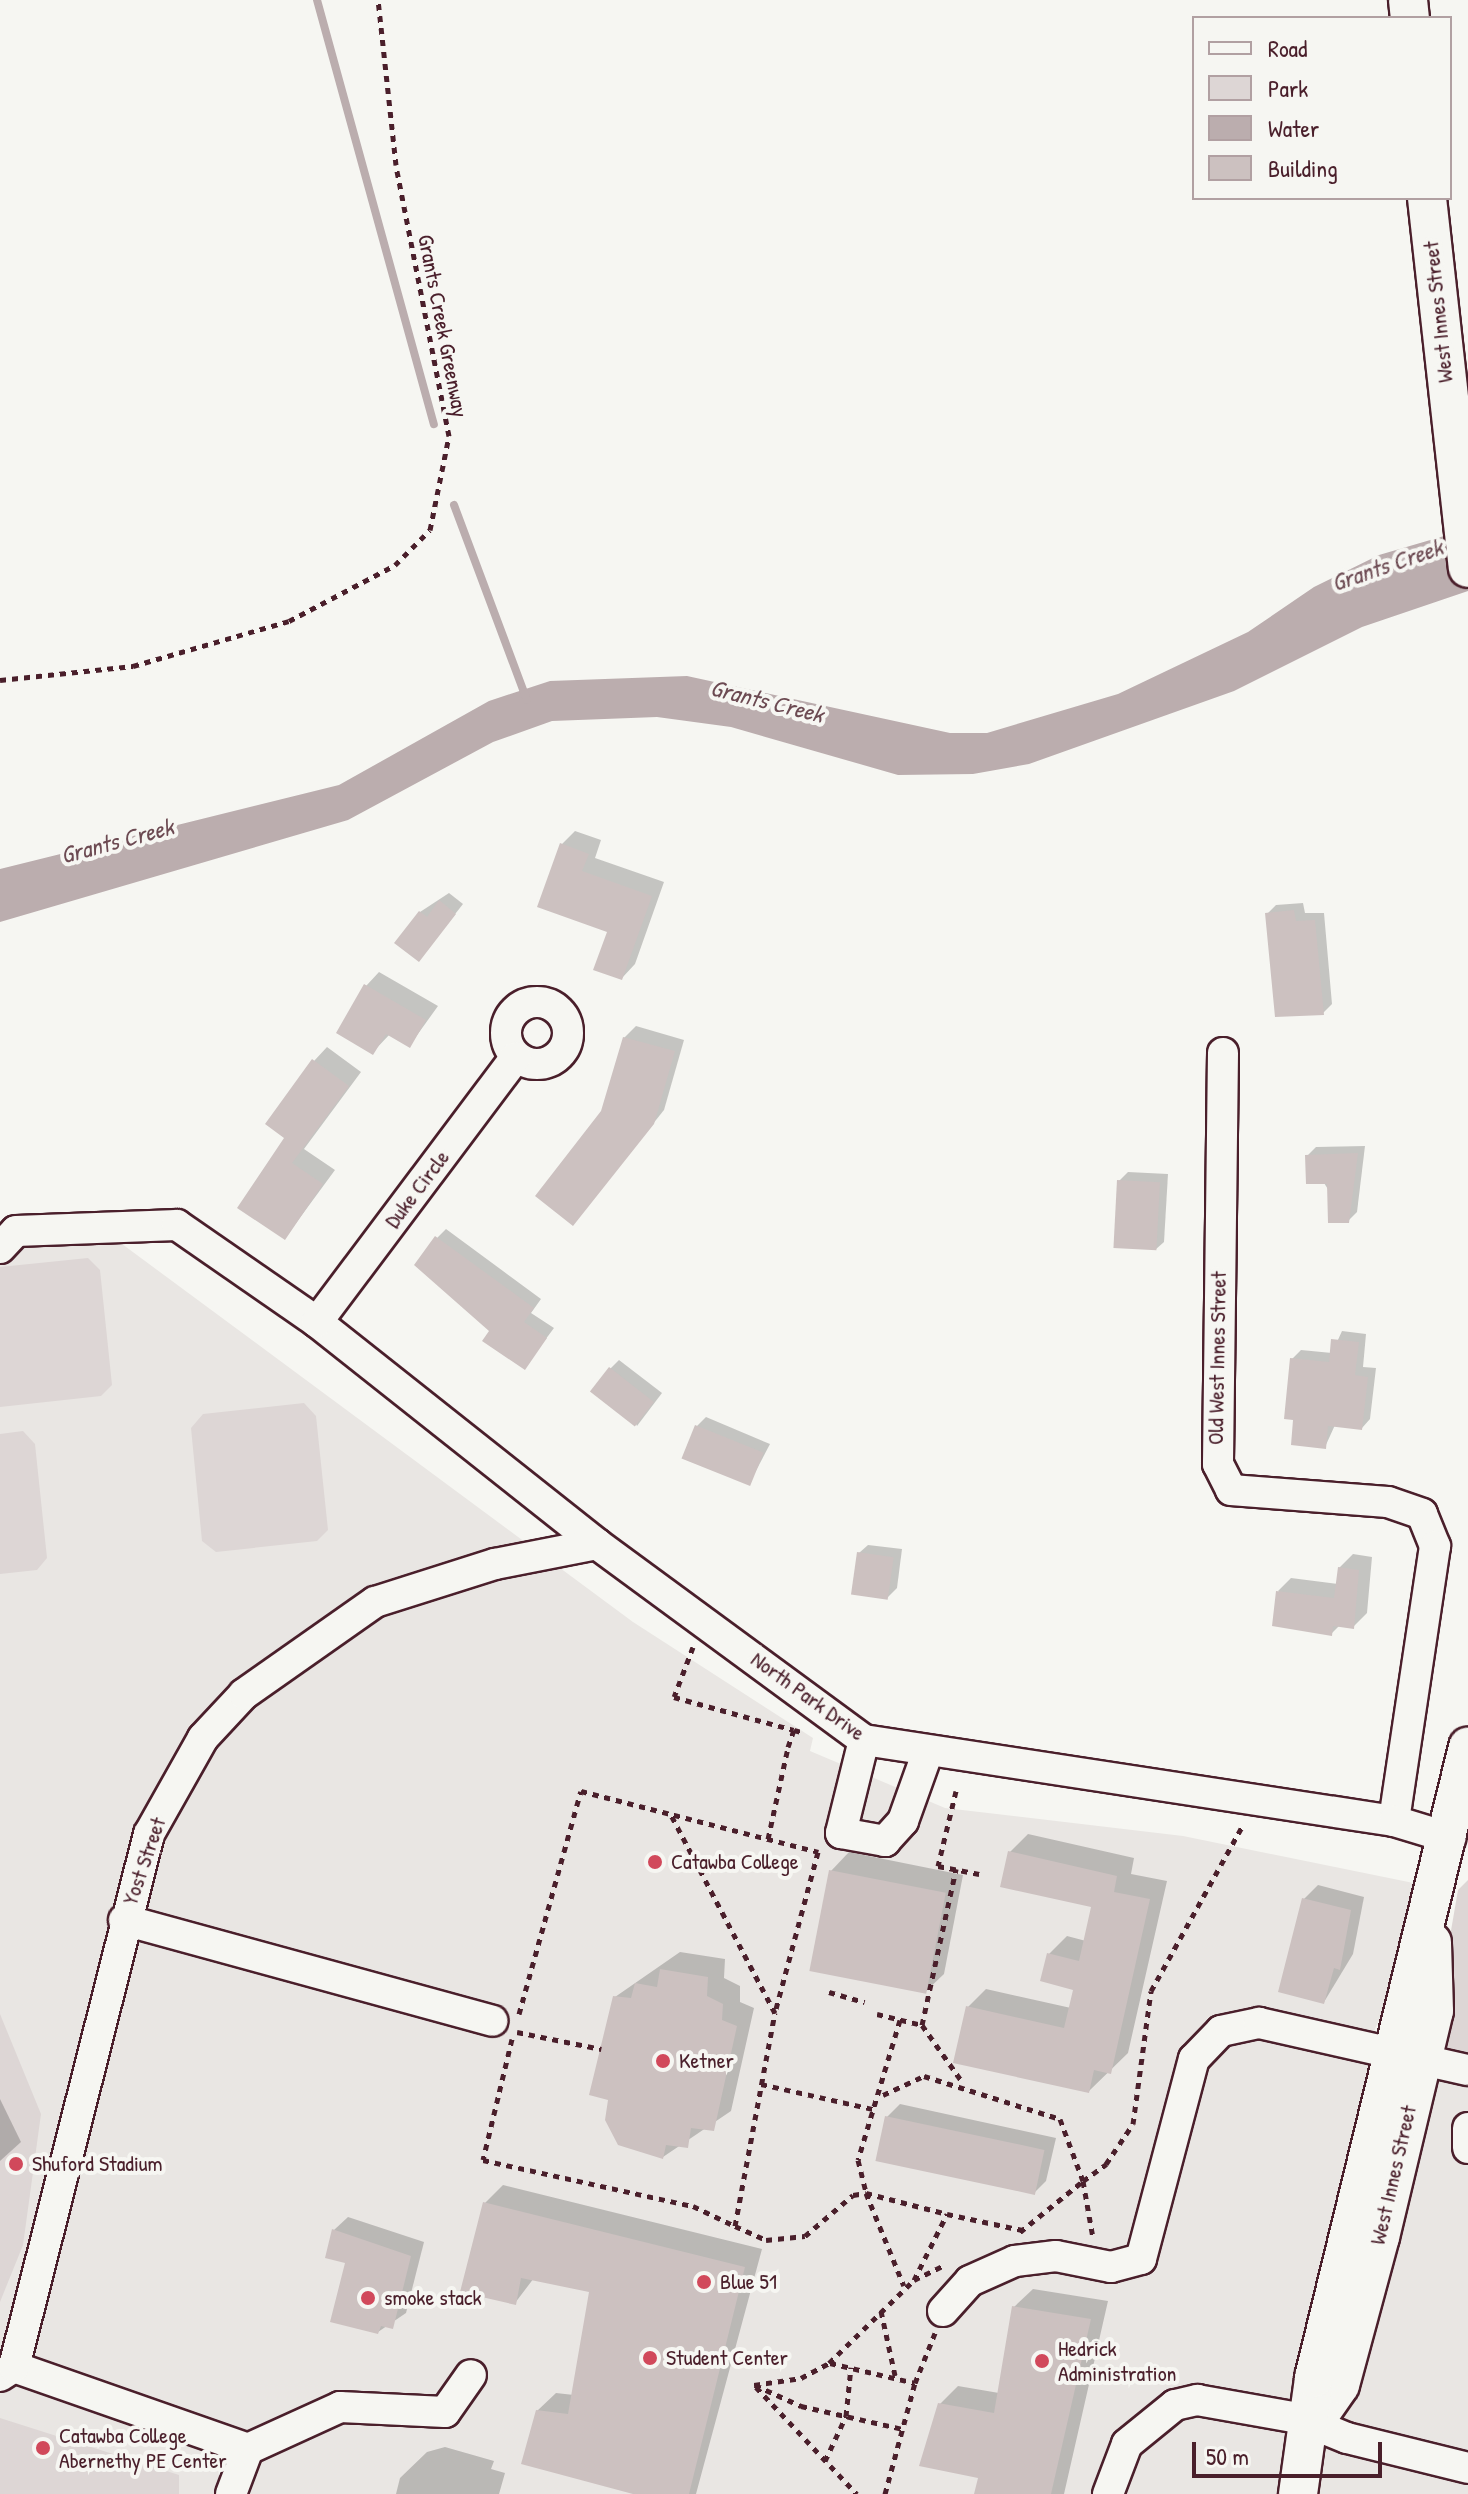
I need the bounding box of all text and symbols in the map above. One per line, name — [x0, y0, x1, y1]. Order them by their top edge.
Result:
legend — [1192, 16, 1452, 200]
text: Road — [1268, 32, 1307, 64]
text: Park — [1268, 72, 1308, 104]
text: Water — [1268, 112, 1319, 144]
text: Building — [1268, 152, 1338, 184]
street label: Grants Creek Greenway — [412, 232, 474, 420]
street label: West Innes Street — [1417, 240, 1459, 384]
water label: Grants Creek — [1328, 533, 1446, 597]
water label: Grants Creek — [707, 673, 827, 729]
water label: Grants Creek — [57, 812, 177, 870]
street label: Duke Circle — [379, 1145, 455, 1233]
street label: Old West Innes Street — [1202, 1271, 1232, 1445]
street label: North Park Drive — [746, 1646, 870, 1746]
street label: Yost Street — [117, 1814, 171, 1908]
place label: Catawba College — [671, 1849, 799, 1875]
marker: Catawba College — [646, 1853, 664, 1871]
place label: Ketner — [679, 2048, 734, 2074]
marker: Ketner — [654, 2052, 672, 2070]
street label: West Innes Street — [1364, 2103, 1422, 2247]
place label: Shuford Stadium — [32, 2151, 163, 2177]
marker: Shuford Stadium — [7, 2155, 25, 2173]
place label: Blue 51 — [720, 2269, 777, 2295]
marker: Blue 51 — [695, 2273, 713, 2291]
place label: smoke stack — [384, 2285, 482, 2311]
marker: smoke stack — [359, 2289, 377, 2307]
place label: Hedrick Administration — [1058, 2335, 1177, 2386]
place label: Student Center — [666, 2345, 788, 2371]
marker: Student Center — [641, 2349, 659, 2367]
marker: Hedrick Administration — [1033, 2352, 1051, 2370]
place label: Catawba College Abernethy PE Center — [59, 2422, 227, 2474]
scale bar — [1196, 2426, 1386, 2476]
marker: Catawba College Abernethy PE Center — [34, 2439, 52, 2457]
text: 50 m — [1206, 2440, 1249, 2472]

